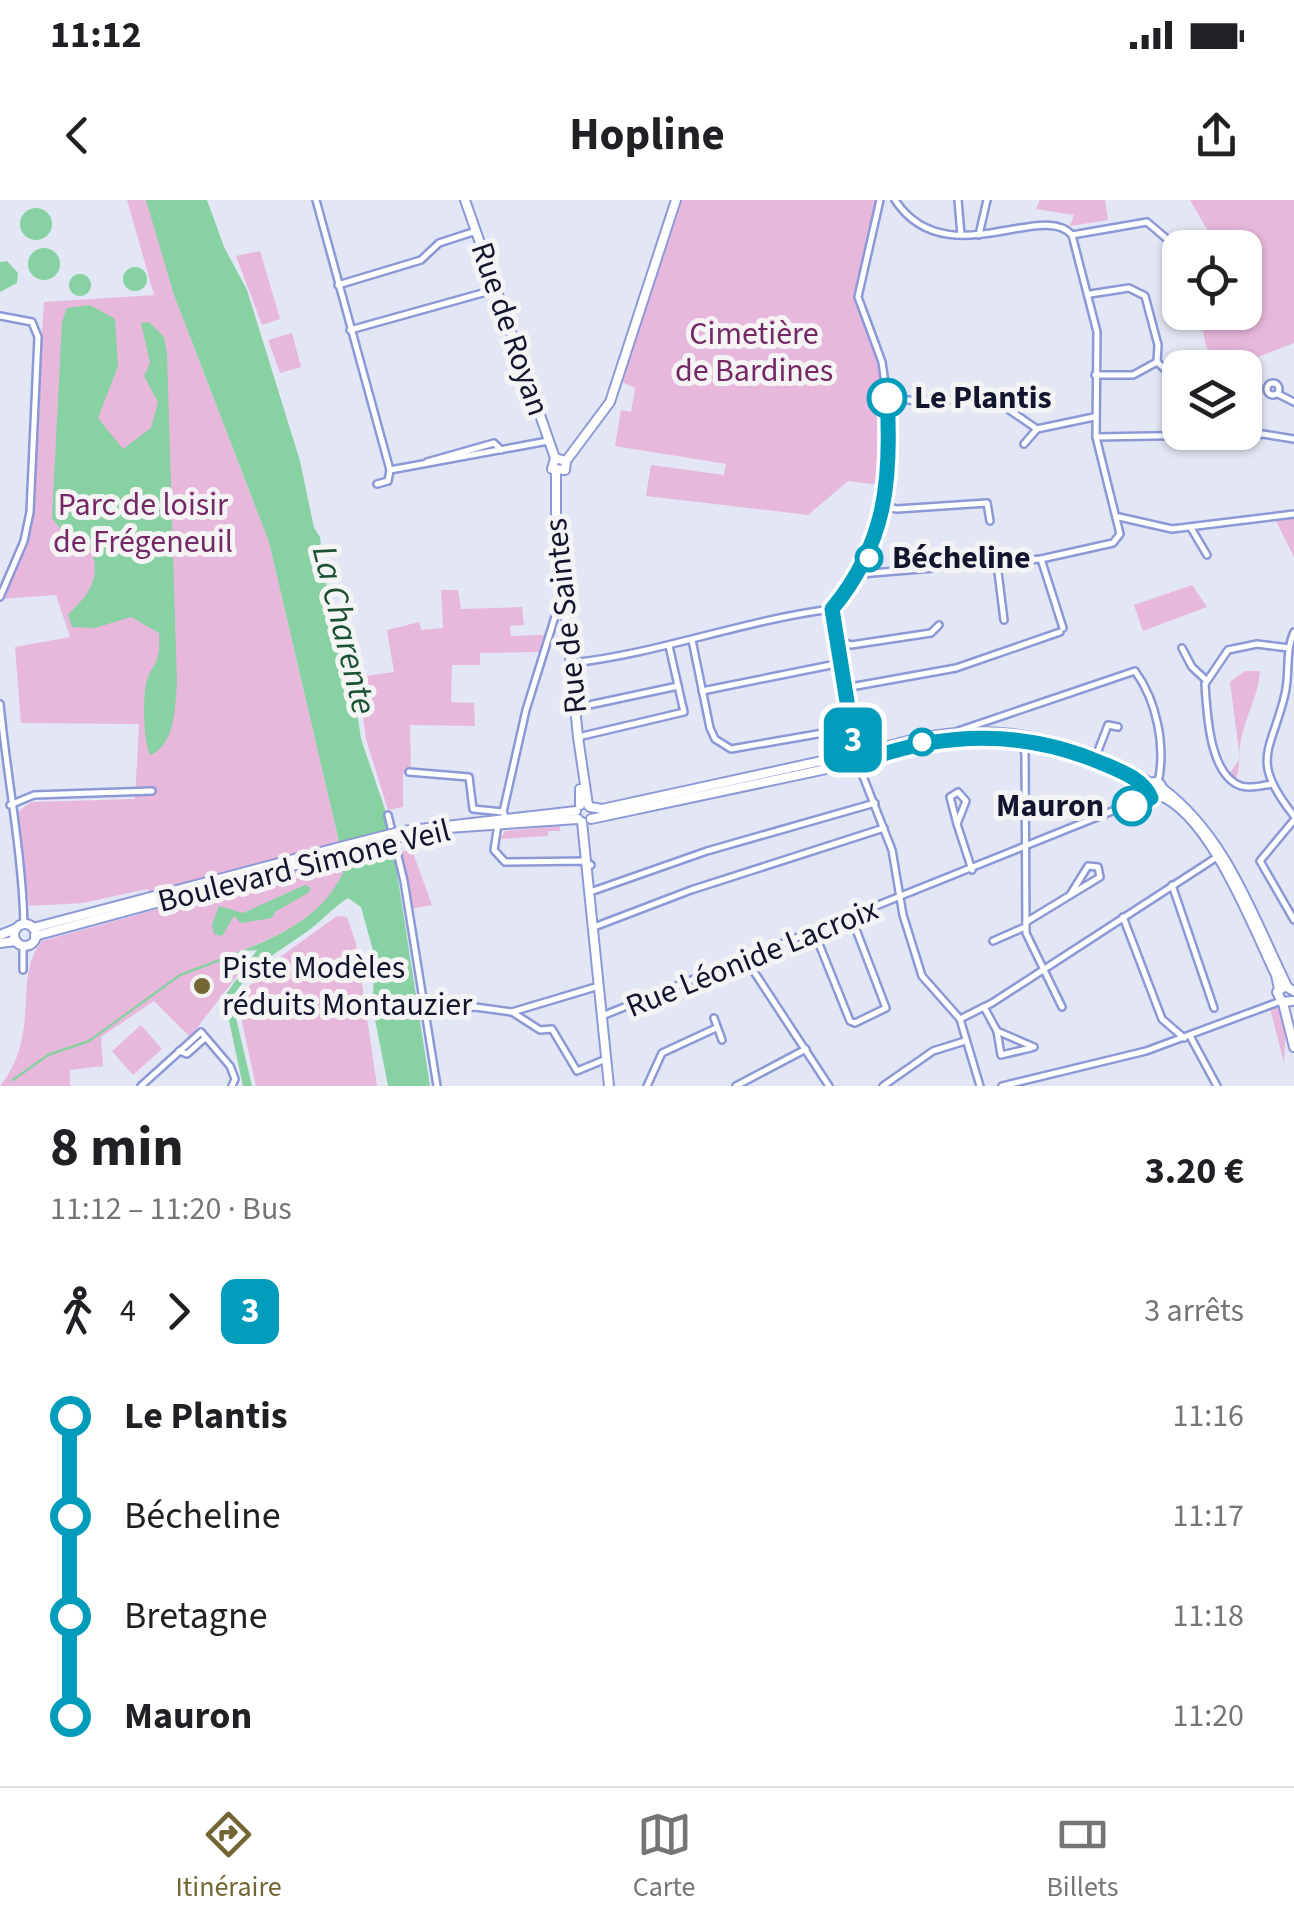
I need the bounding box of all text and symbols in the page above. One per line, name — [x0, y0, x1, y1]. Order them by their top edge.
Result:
text: 11:12 — [50, 8, 142, 62]
text: Hopline — [569, 103, 725, 167]
icon: back — [50, 108, 105, 163]
icon: share — [1189, 108, 1244, 163]
map controls — [1162, 230, 1262, 450]
button: locate — [1162, 230, 1262, 330]
street label: Rue de Royan — [459, 236, 561, 422]
park label: Cimetière de Bardines — [675, 311, 833, 394]
button: layers — [1162, 350, 1262, 450]
place label: Le Plantis — [914, 375, 1052, 421]
marker: Le Plantis — [868, 379, 906, 417]
park label: Parc de loisir de Frégeneuil — [53, 482, 233, 565]
street label: Rue de Saintes — [533, 516, 599, 716]
place label: Bécheline — [892, 535, 1031, 581]
water label: La Charente — [299, 540, 389, 720]
marker: Bécheline — [856, 545, 882, 571]
line badge: 3 — [820, 708, 886, 772]
text: 3 — [844, 715, 862, 765]
unlabelled marker — [909, 729, 935, 755]
place label: Mauron — [996, 783, 1104, 829]
marker: Mauron — [1113, 787, 1151, 825]
street label: Boulevard Simone Veil — [153, 807, 455, 925]
street label: Rue Léonide Lacroix — [619, 886, 885, 1030]
place label: Piste Modèles réduits Montauzier — [222, 945, 473, 1028]
marker: Piste Modèles réduits Montauzier — [191, 975, 213, 997]
text: 8 min — [50, 1109, 184, 1187]
text: 3.20 € — [1145, 1144, 1244, 1198]
text: 11:12 – 11:20 · Bus — [50, 1186, 292, 1232]
icon: walk — [50, 1284, 105, 1339]
icon: forward — [151, 1284, 206, 1339]
text: 3 — [241, 1286, 259, 1336]
text: 4 — [120, 1288, 136, 1334]
text: 3 arrêts — [1144, 1288, 1244, 1334]
text: Le Plantis — [124, 1389, 288, 1443]
text: 11:16 — [1172, 1393, 1244, 1439]
text: Bécheline — [124, 1489, 281, 1543]
text: 11:17 — [1172, 1493, 1244, 1539]
text: Bretagne — [124, 1589, 268, 1643]
text: 11:18 — [1172, 1593, 1244, 1639]
text: Mauron — [124, 1689, 252, 1743]
text: 11:20 — [1172, 1693, 1244, 1739]
tab: Itinéraire — [175, 1807, 282, 1907]
tab: Carte — [633, 1807, 695, 1907]
tab: Billets — [1046, 1807, 1119, 1907]

